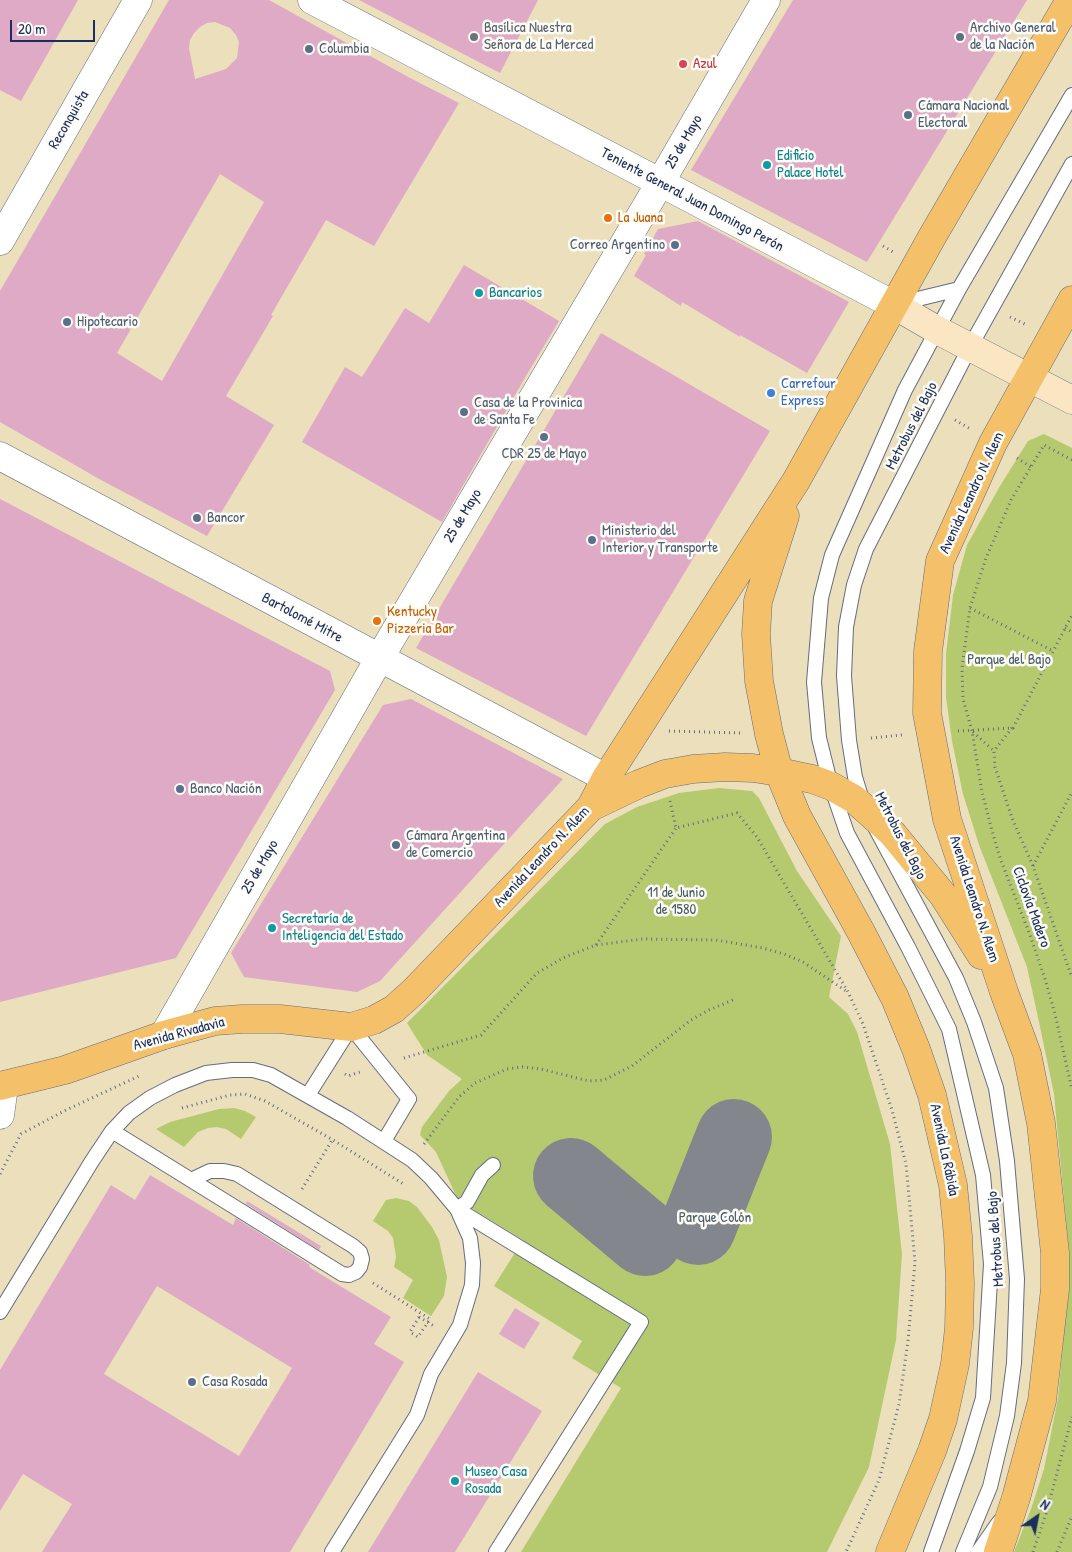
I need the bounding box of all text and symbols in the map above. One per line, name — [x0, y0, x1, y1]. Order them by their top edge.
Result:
scale bar — [12, 10, 98, 42]
text: 20 m — [18, 18, 45, 39]
place label: Basílica Nuestra Señora de La Merced — [484, 19, 593, 54]
place label: Archivo General de la Nación — [970, 19, 1056, 54]
marker: Basílica Nuestra Señora de La Merced — [468, 31, 480, 43]
marker: Archivo General de la Nación — [954, 31, 966, 43]
place label: Columbia — [319, 40, 369, 58]
marker: Columbia — [303, 43, 315, 55]
place label: Azul — [693, 55, 717, 73]
marker: Azul — [677, 58, 689, 70]
street label: Reconquista — [45, 88, 93, 152]
place label: Cámara Nacional Electoral — [918, 97, 1009, 132]
marker: Cámara Nacional Electoral — [902, 109, 914, 121]
street label: 25 de Mayo — [661, 112, 707, 172]
street label: Teniente General Juan Domingo Perón — [597, 144, 787, 256]
place label: Edificio Palace Hotel — [777, 147, 843, 182]
marker: Edificio Palace Hotel — [761, 159, 773, 171]
place label: La Juana — [618, 209, 663, 227]
marker: La Juana — [602, 212, 614, 224]
place label: Correo Argentino — [570, 236, 665, 254]
marker: Correo Argentino — [669, 239, 681, 251]
place label: Bancarios — [489, 284, 542, 302]
marker: Bancarios — [473, 287, 485, 299]
place label: Hipotecario — [77, 313, 138, 331]
marker: Hipotecario — [61, 316, 73, 328]
place label: Carrefour Express — [781, 375, 836, 410]
street label: Metrobus del Bajo — [882, 379, 942, 473]
marker: Carrefour Express — [765, 387, 777, 399]
place label: Casa de la Provinica de Santa Fe — [474, 394, 582, 429]
marker: Casa de la Provinica de Santa Fe — [458, 406, 470, 418]
street label: Avenida Leandro N. Alem — [936, 429, 1008, 557]
marker: CDR 25 de Mayo — [538, 431, 550, 443]
place label: CDR 25 de Mayo — [502, 445, 586, 463]
street label: 25 de Mayo — [440, 486, 486, 546]
place label: Bancor — [207, 509, 245, 527]
marker: Bancor — [191, 512, 203, 524]
place label: Ministerio del Interior y Transporte — [602, 522, 718, 557]
marker: Ministerio del Interior y Transporte — [586, 534, 598, 546]
street label: Bartolomé Mitre — [258, 589, 346, 647]
place label: Kentucky Pizzeria Bar — [387, 603, 454, 638]
marker: Kentucky Pizzeria Bar — [371, 615, 383, 627]
park label: Parque del Bajo — [967, 651, 1051, 669]
place label: Banco Nación — [190, 780, 261, 798]
marker: Banco Nación — [174, 783, 186, 795]
street label: Metrobus del Bajo — [870, 789, 930, 883]
street label: Avenida Leandro N. Alem — [490, 803, 594, 911]
place label: Cámara Argentina de Comercio — [406, 827, 505, 862]
street label: Avenida Leandro N. Alem — [945, 833, 1003, 965]
street label: 25 de Mayo — [237, 837, 283, 897]
marker: Cámara Argentina de Comercio — [390, 839, 402, 851]
street label: Ciclovía Madero — [1008, 864, 1054, 950]
park label: 11 de Junio de 1580 — [647, 884, 705, 919]
place label: Secretaría de Inteligencia del Estado — [282, 910, 403, 945]
marker: Secretaría de Inteligencia del Estado — [266, 922, 278, 934]
street label: Avenida Rivadavia — [131, 1013, 227, 1055]
street label: Avenida La Rábida — [925, 1102, 963, 1198]
street label: Metrobus del Bajo — [984, 1191, 1008, 1287]
park label: Parque Colón — [679, 1209, 751, 1227]
place label: Casa Rosada — [202, 1373, 267, 1391]
marker: Casa Rosada — [186, 1376, 198, 1388]
place label: Museo Casa Rosada — [465, 1463, 527, 1498]
marker: Museo Casa Rosada — [449, 1475, 461, 1487]
north arrow — [1012, 1492, 1062, 1542]
text: N — [1037, 1494, 1054, 1514]

